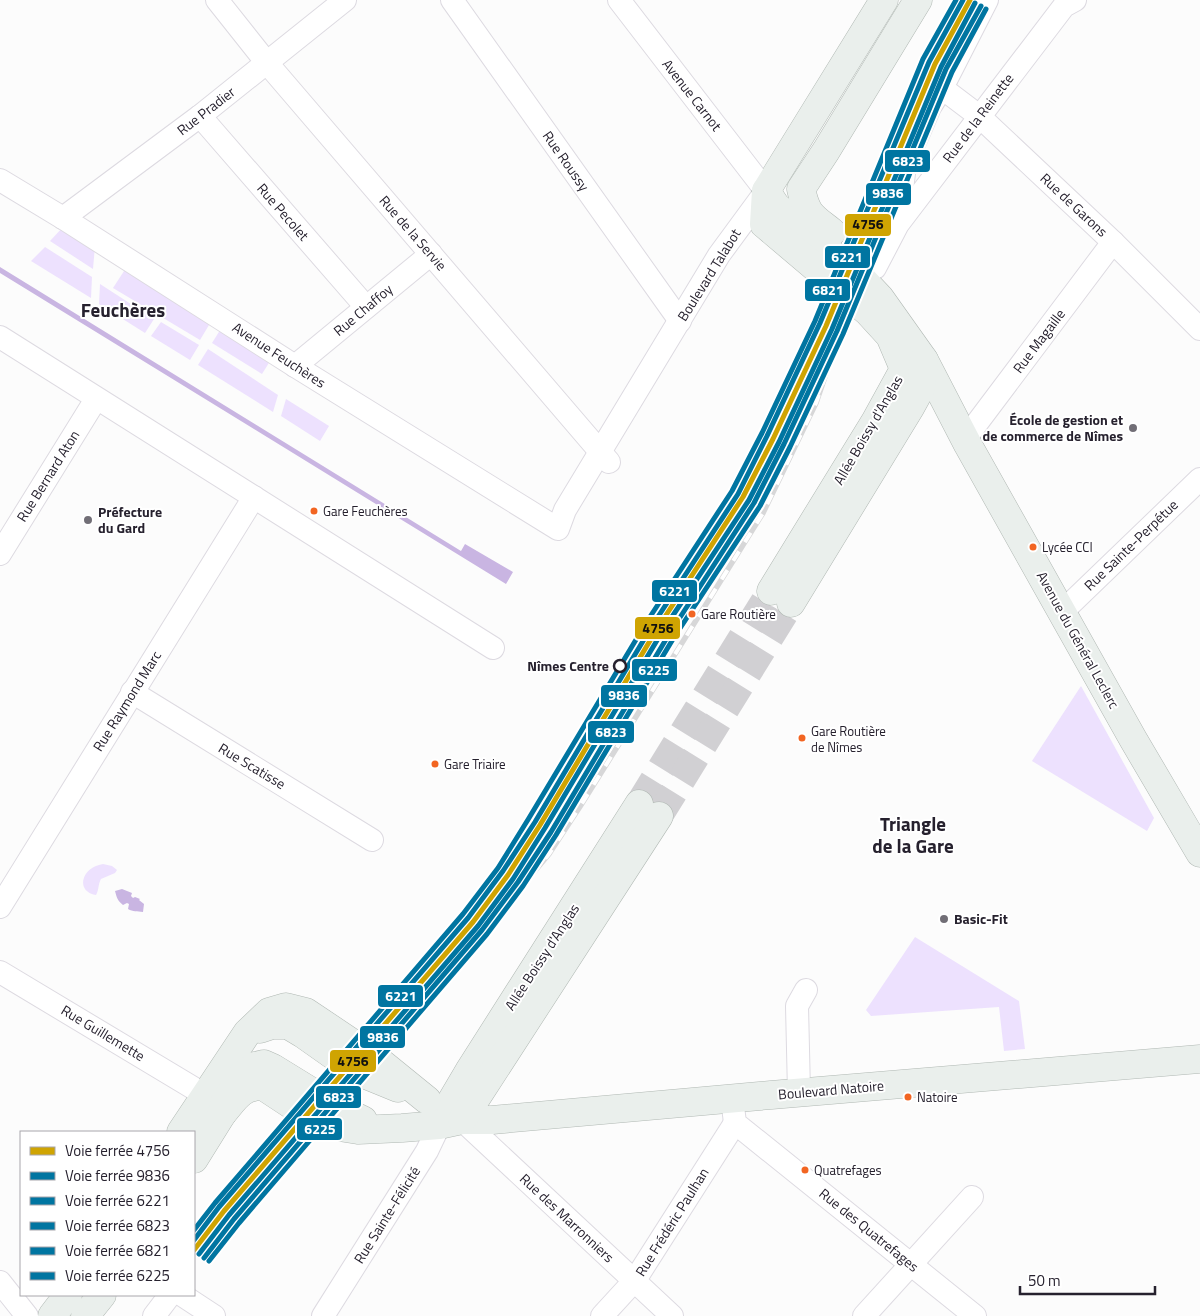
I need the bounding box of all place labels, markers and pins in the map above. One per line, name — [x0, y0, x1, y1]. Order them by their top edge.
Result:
place label: École de gestion et de commerce de Nîmes — [982, 409, 1123, 446]
marker: École de gestion et de commerce de Nîmes — [1127, 422, 1139, 434]
place label: Préfecture du Gard — [98, 501, 162, 538]
place label: Gare Feuchères — [323, 501, 408, 521]
marker: Gare Feuchères — [309, 506, 319, 516]
marker: Préfecture du Gard — [82, 514, 94, 526]
place label: Lycée CCI — [1042, 537, 1093, 557]
marker: Lycée CCI — [1028, 542, 1038, 552]
place label: Gare Routière — [701, 604, 776, 624]
marker: Gare Routière — [687, 609, 697, 619]
place label: Nîmes Centre — [527, 655, 609, 676]
marker: Nîmes Centre — [613, 659, 627, 673]
place label: Gare Routière de Nîmes — [811, 721, 886, 757]
marker: Gare Routière de Nîmes — [797, 733, 807, 743]
place label: Gare Triaire — [444, 754, 506, 774]
marker: Gare Triaire — [430, 759, 440, 769]
place label: Basic-Fit — [954, 908, 1008, 929]
marker: Basic-Fit — [938, 913, 950, 925]
place label: Natoire — [917, 1087, 958, 1107]
marker: Natoire — [903, 1092, 913, 1102]
place label: Quatrefages — [814, 1160, 882, 1180]
marker: Quatrefages — [800, 1165, 810, 1175]

